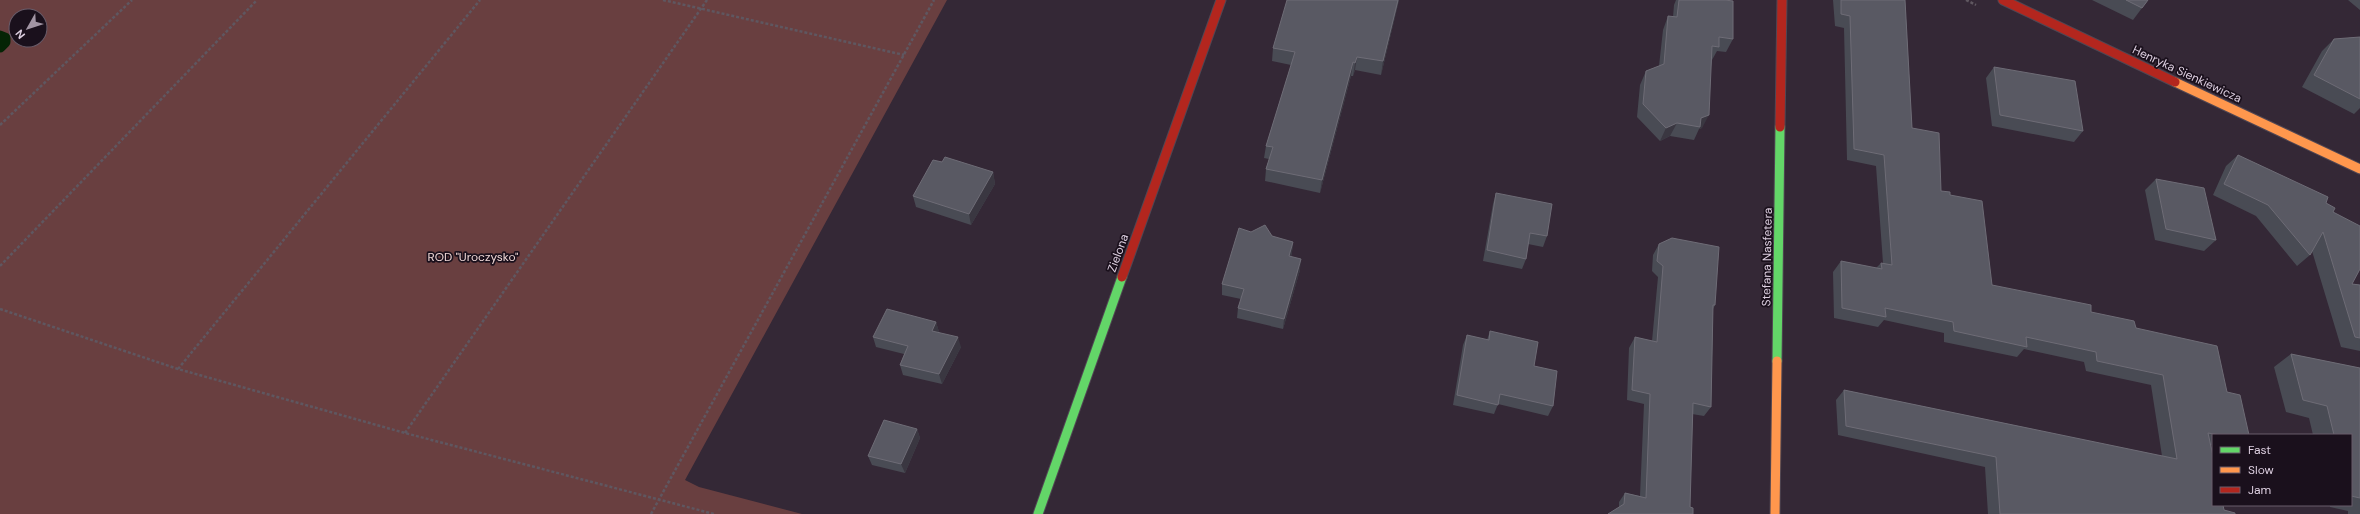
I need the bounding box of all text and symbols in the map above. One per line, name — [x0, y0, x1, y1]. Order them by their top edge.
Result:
north arrow — [8, 8, 48, 48]
text: N — [12, 27, 28, 42]
street label: Henryka Sienkiewicza — [2130, 42, 2244, 106]
street label: Stefana Nasfetera — [1758, 207, 1776, 307]
street label: Zielona — [1104, 232, 1132, 274]
park label: ROD "Uroczysko" — [428, 249, 519, 265]
legend — [2212, 434, 2352, 506]
text: Fast — [2248, 442, 2271, 458]
text: Slow — [2248, 462, 2274, 478]
text: Jam — [2248, 482, 2271, 498]

